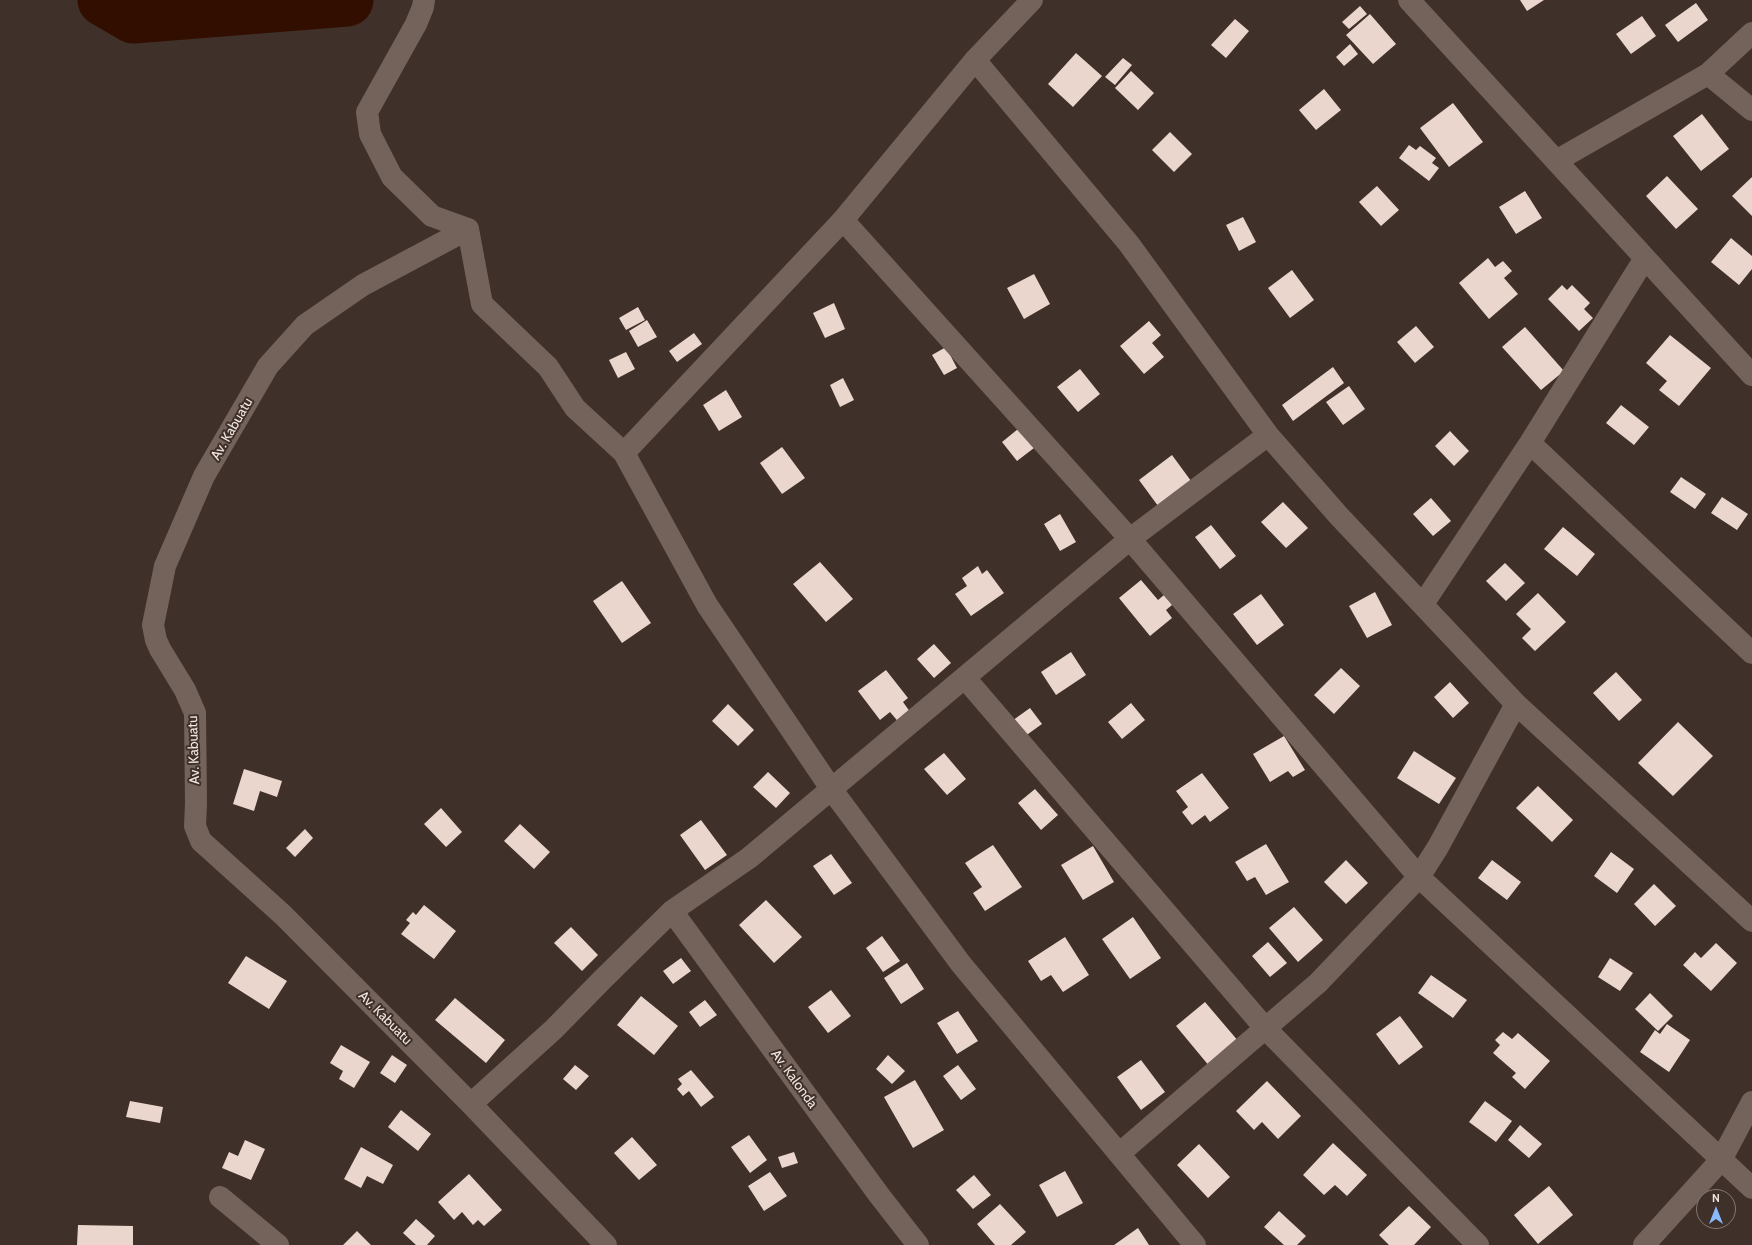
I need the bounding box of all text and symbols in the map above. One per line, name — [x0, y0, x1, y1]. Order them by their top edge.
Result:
street label: Av. Kabuatu — [207, 395, 257, 463]
street label: Av. Kabuatu — [184, 715, 204, 785]
street label: Av. Kabuatu — [355, 988, 415, 1048]
street label: Av. Kalonda — [767, 1046, 821, 1112]
north arrow — [1696, 1189, 1736, 1229]
text: N — [1712, 1191, 1720, 1205]

